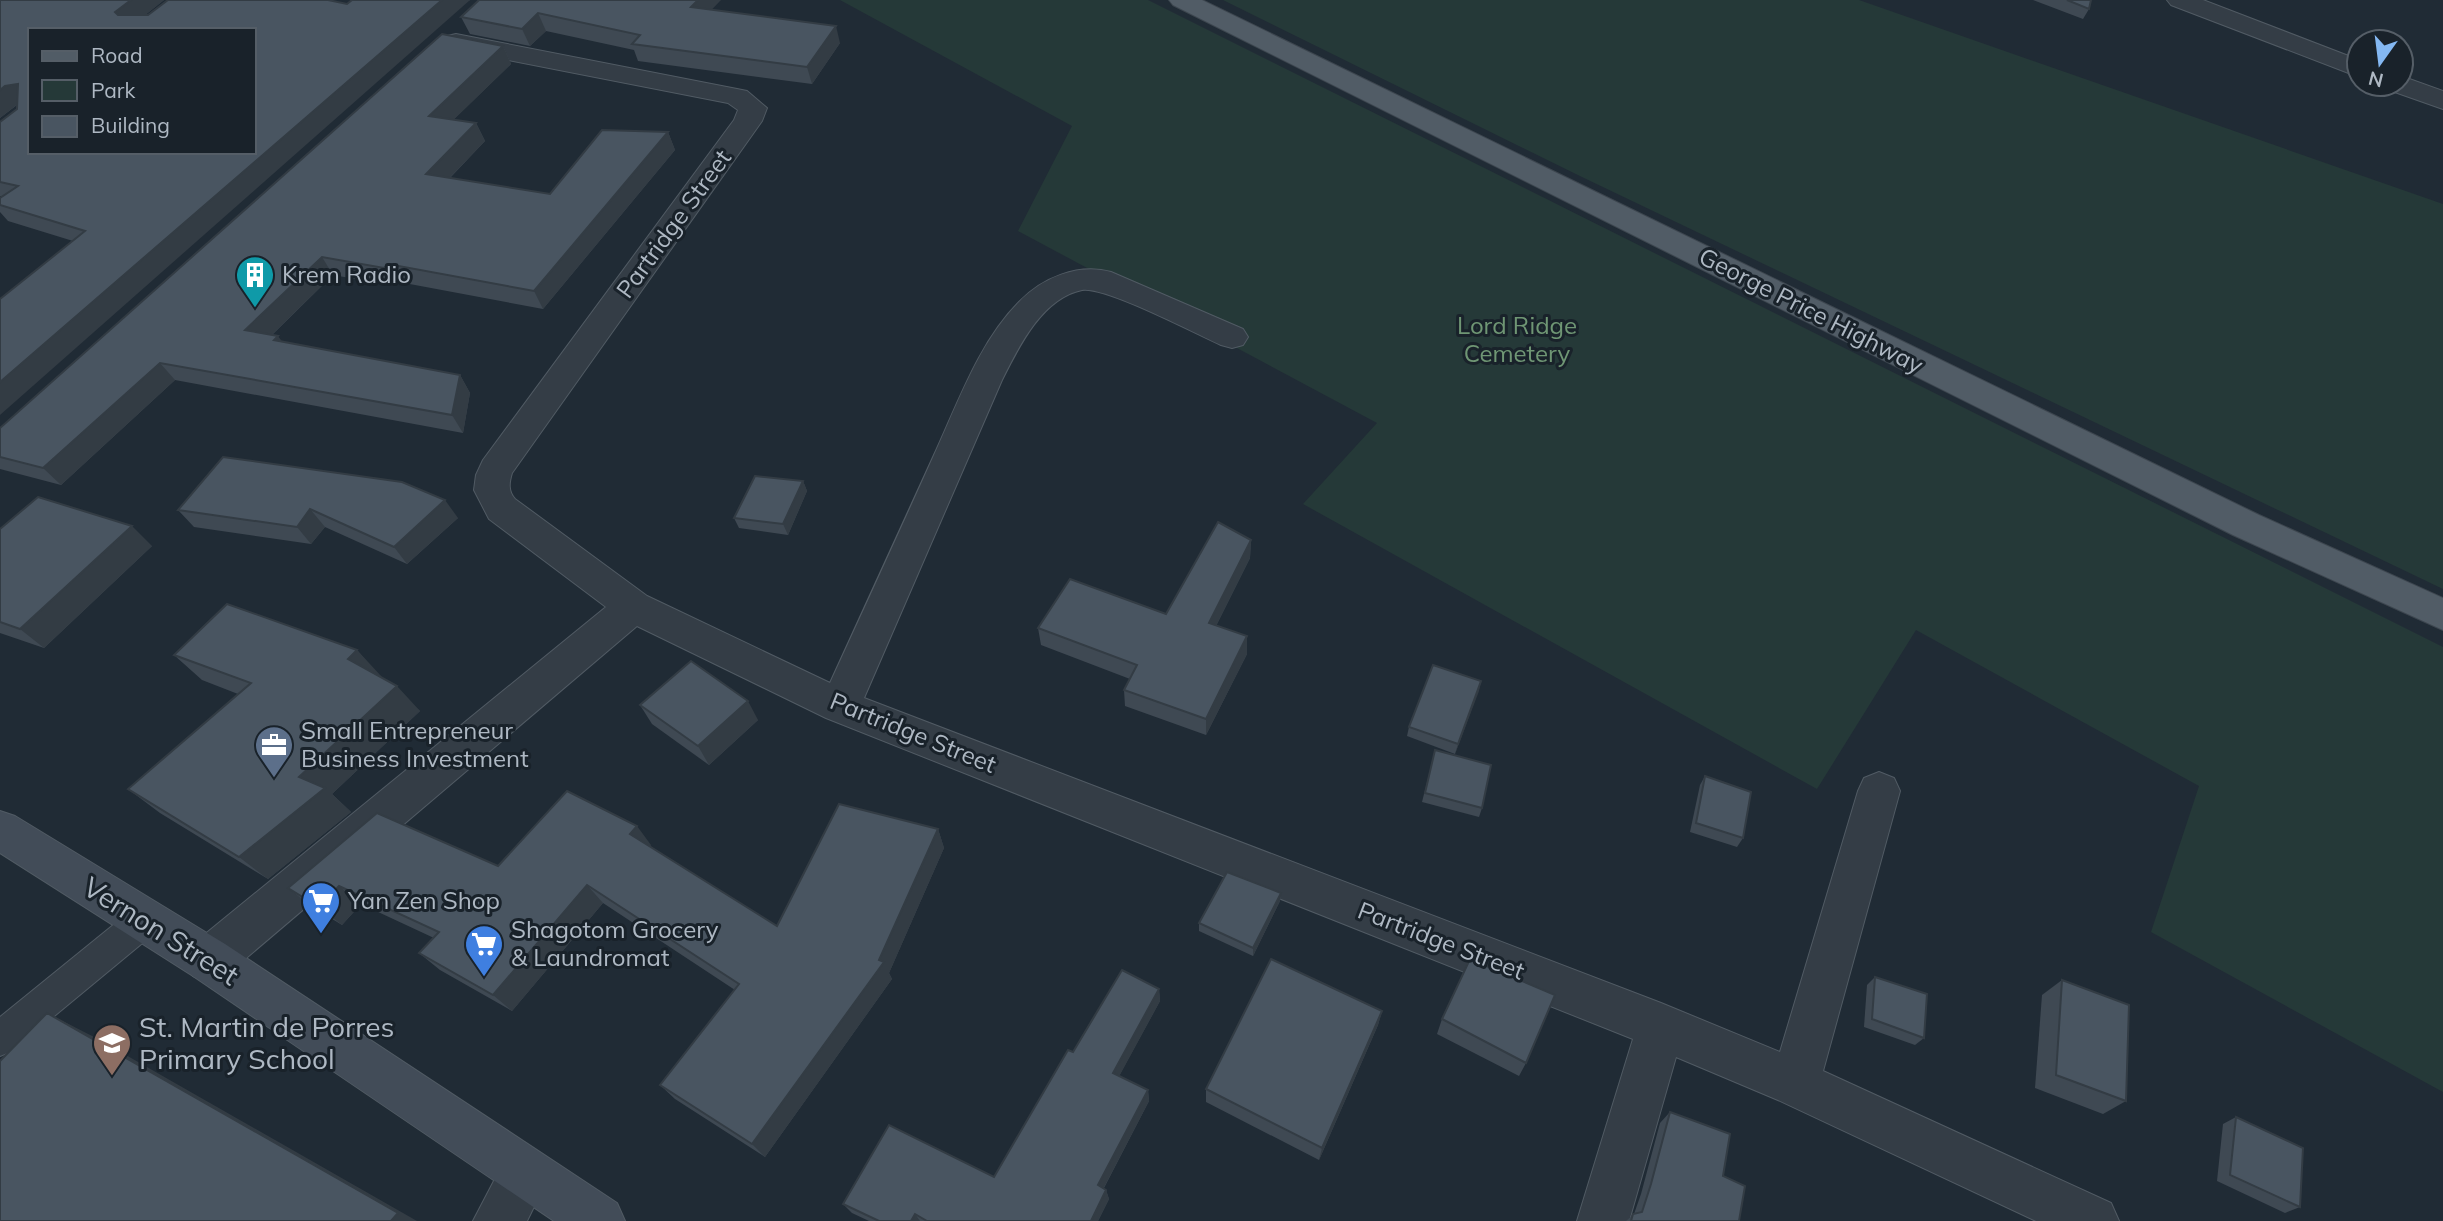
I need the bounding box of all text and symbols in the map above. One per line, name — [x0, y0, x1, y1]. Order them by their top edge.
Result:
legend — [28, 28, 256, 154]
north arrow — [2345, 28, 2415, 98]
text: Road — [91, 42, 142, 68]
text: N — [2366, 66, 2386, 93]
text: Park — [91, 77, 135, 103]
text: Building — [91, 112, 170, 138]
street label: Partridge Street — [609, 143, 737, 303]
street label: George Price Highway — [1694, 241, 1929, 380]
building icon: Krem Radio — [234, 254, 276, 309]
place label: Krem Radio — [282, 259, 411, 289]
park label: Lord Ridge Cemetery — [1457, 310, 1577, 368]
street label: Partridge Street — [826, 685, 1001, 779]
place label: Small Entrepreneur Business Investment — [301, 715, 529, 773]
office icon: Small Entrepreneur Business Investment — [253, 724, 295, 779]
street label: Vernon Street — [77, 869, 246, 992]
supermarket icon: Yan Zen Shop — [300, 880, 342, 935]
place label: Yan Zen Shop — [347, 885, 500, 915]
street label: Partridge Street — [1354, 894, 1529, 986]
place label: Shagotom Grocery & Laundromat — [511, 914, 719, 972]
supermarket icon: Shagotom Grocery & Laundromat — [463, 923, 505, 978]
place label: St. Martin de Porres Primary School — [139, 1009, 394, 1076]
school or university icon: St. Martin de Porres Primary School — [91, 1022, 133, 1077]

